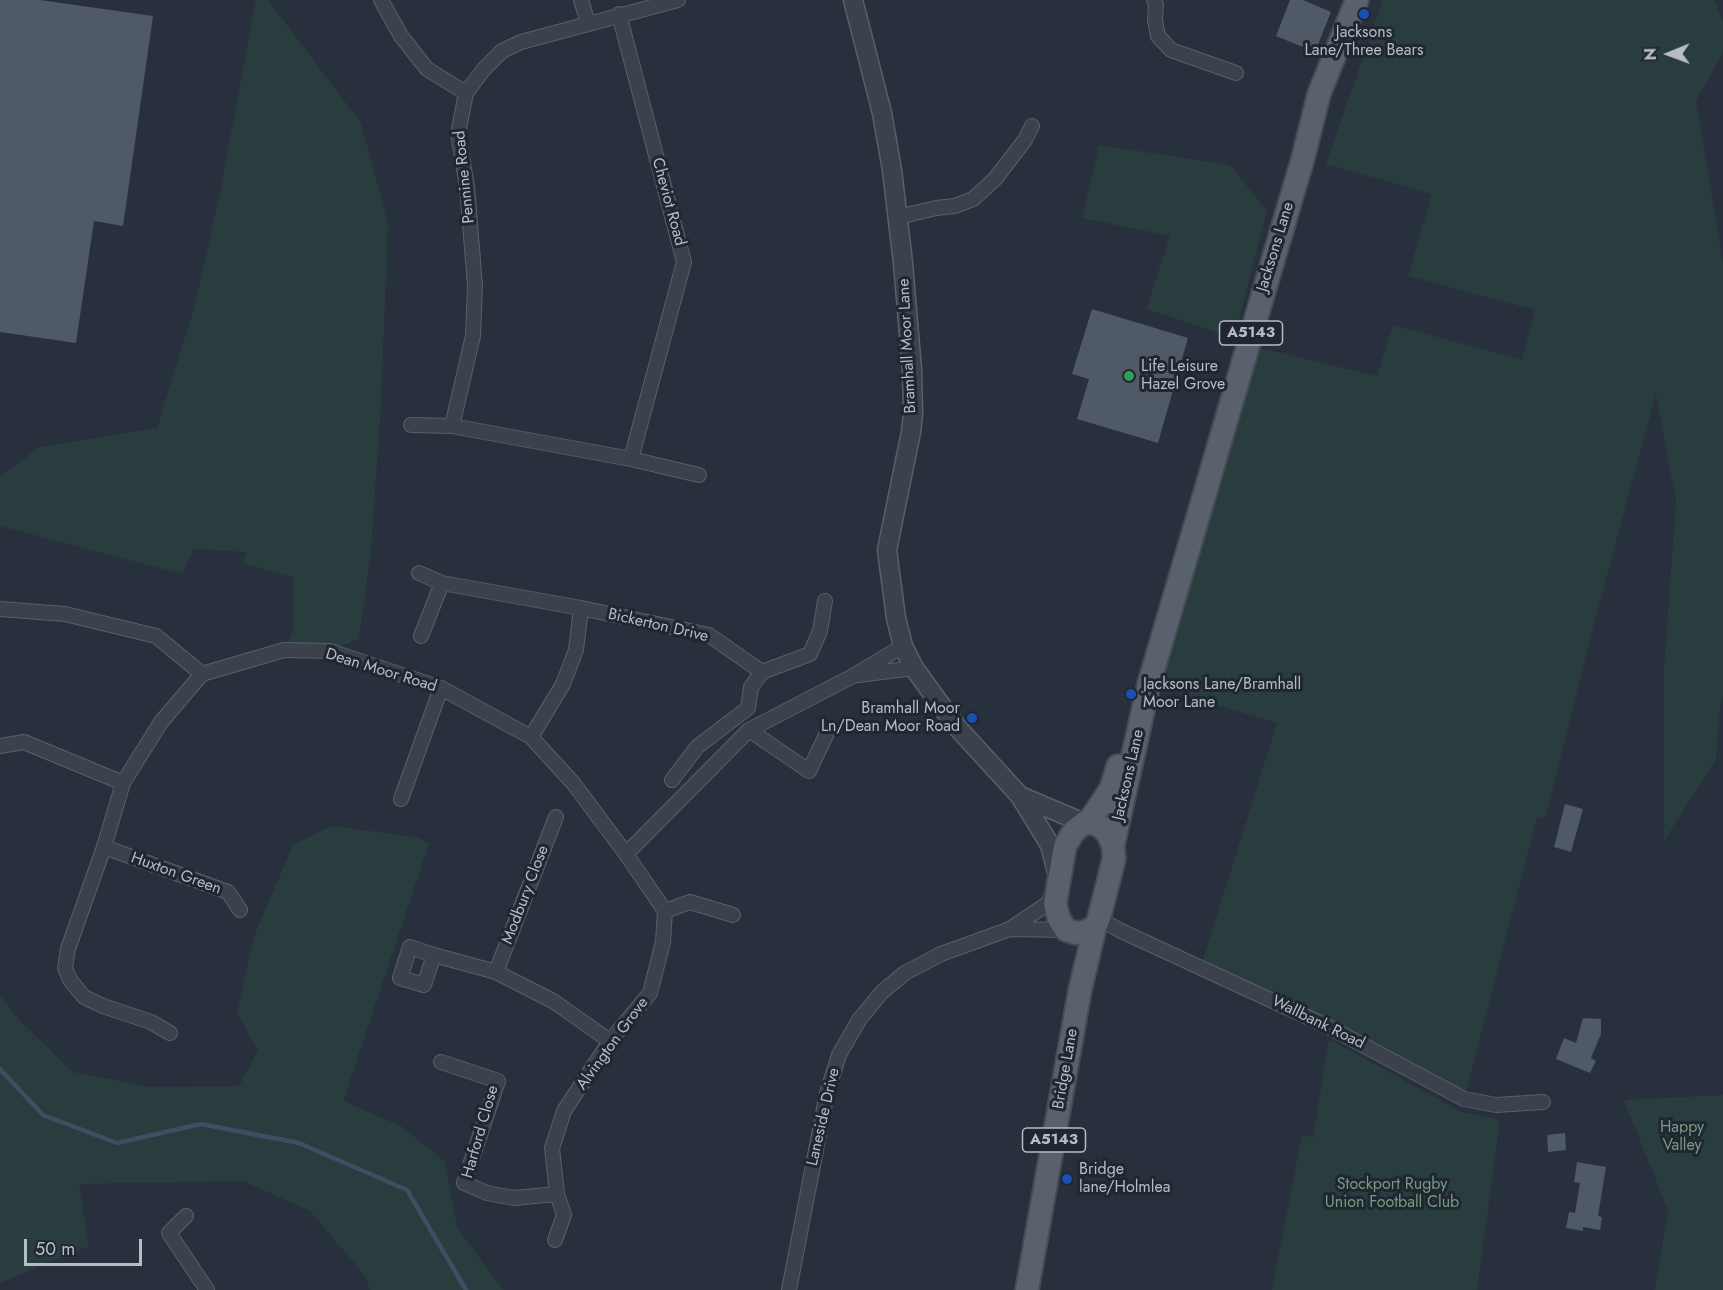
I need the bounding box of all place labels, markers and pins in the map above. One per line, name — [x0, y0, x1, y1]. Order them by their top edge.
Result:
marker: Jacksons Lane/Three Bears — [1357, 7, 1371, 21]
place label: Jacksons Lane/Three Bears — [1305, 23, 1423, 61]
place label: Life Leisure Hazel Grove — [1141, 357, 1225, 395]
marker: Life Leisure Hazel Grove — [1122, 369, 1136, 383]
place label: Jacksons Lane/Bramhall Moor Lane — [1143, 675, 1301, 713]
marker: Jacksons Lane/Bramhall Moor Lane — [1124, 687, 1138, 701]
place label: Bramhall Moor Ln/Dean Moor Road — [821, 699, 960, 737]
marker: Bramhall Moor Ln/Dean Moor Road — [965, 711, 979, 725]
place label: Bridge lane/Holmlea — [1079, 1160, 1170, 1198]
marker: Bridge lane/Holmlea — [1060, 1172, 1074, 1186]

